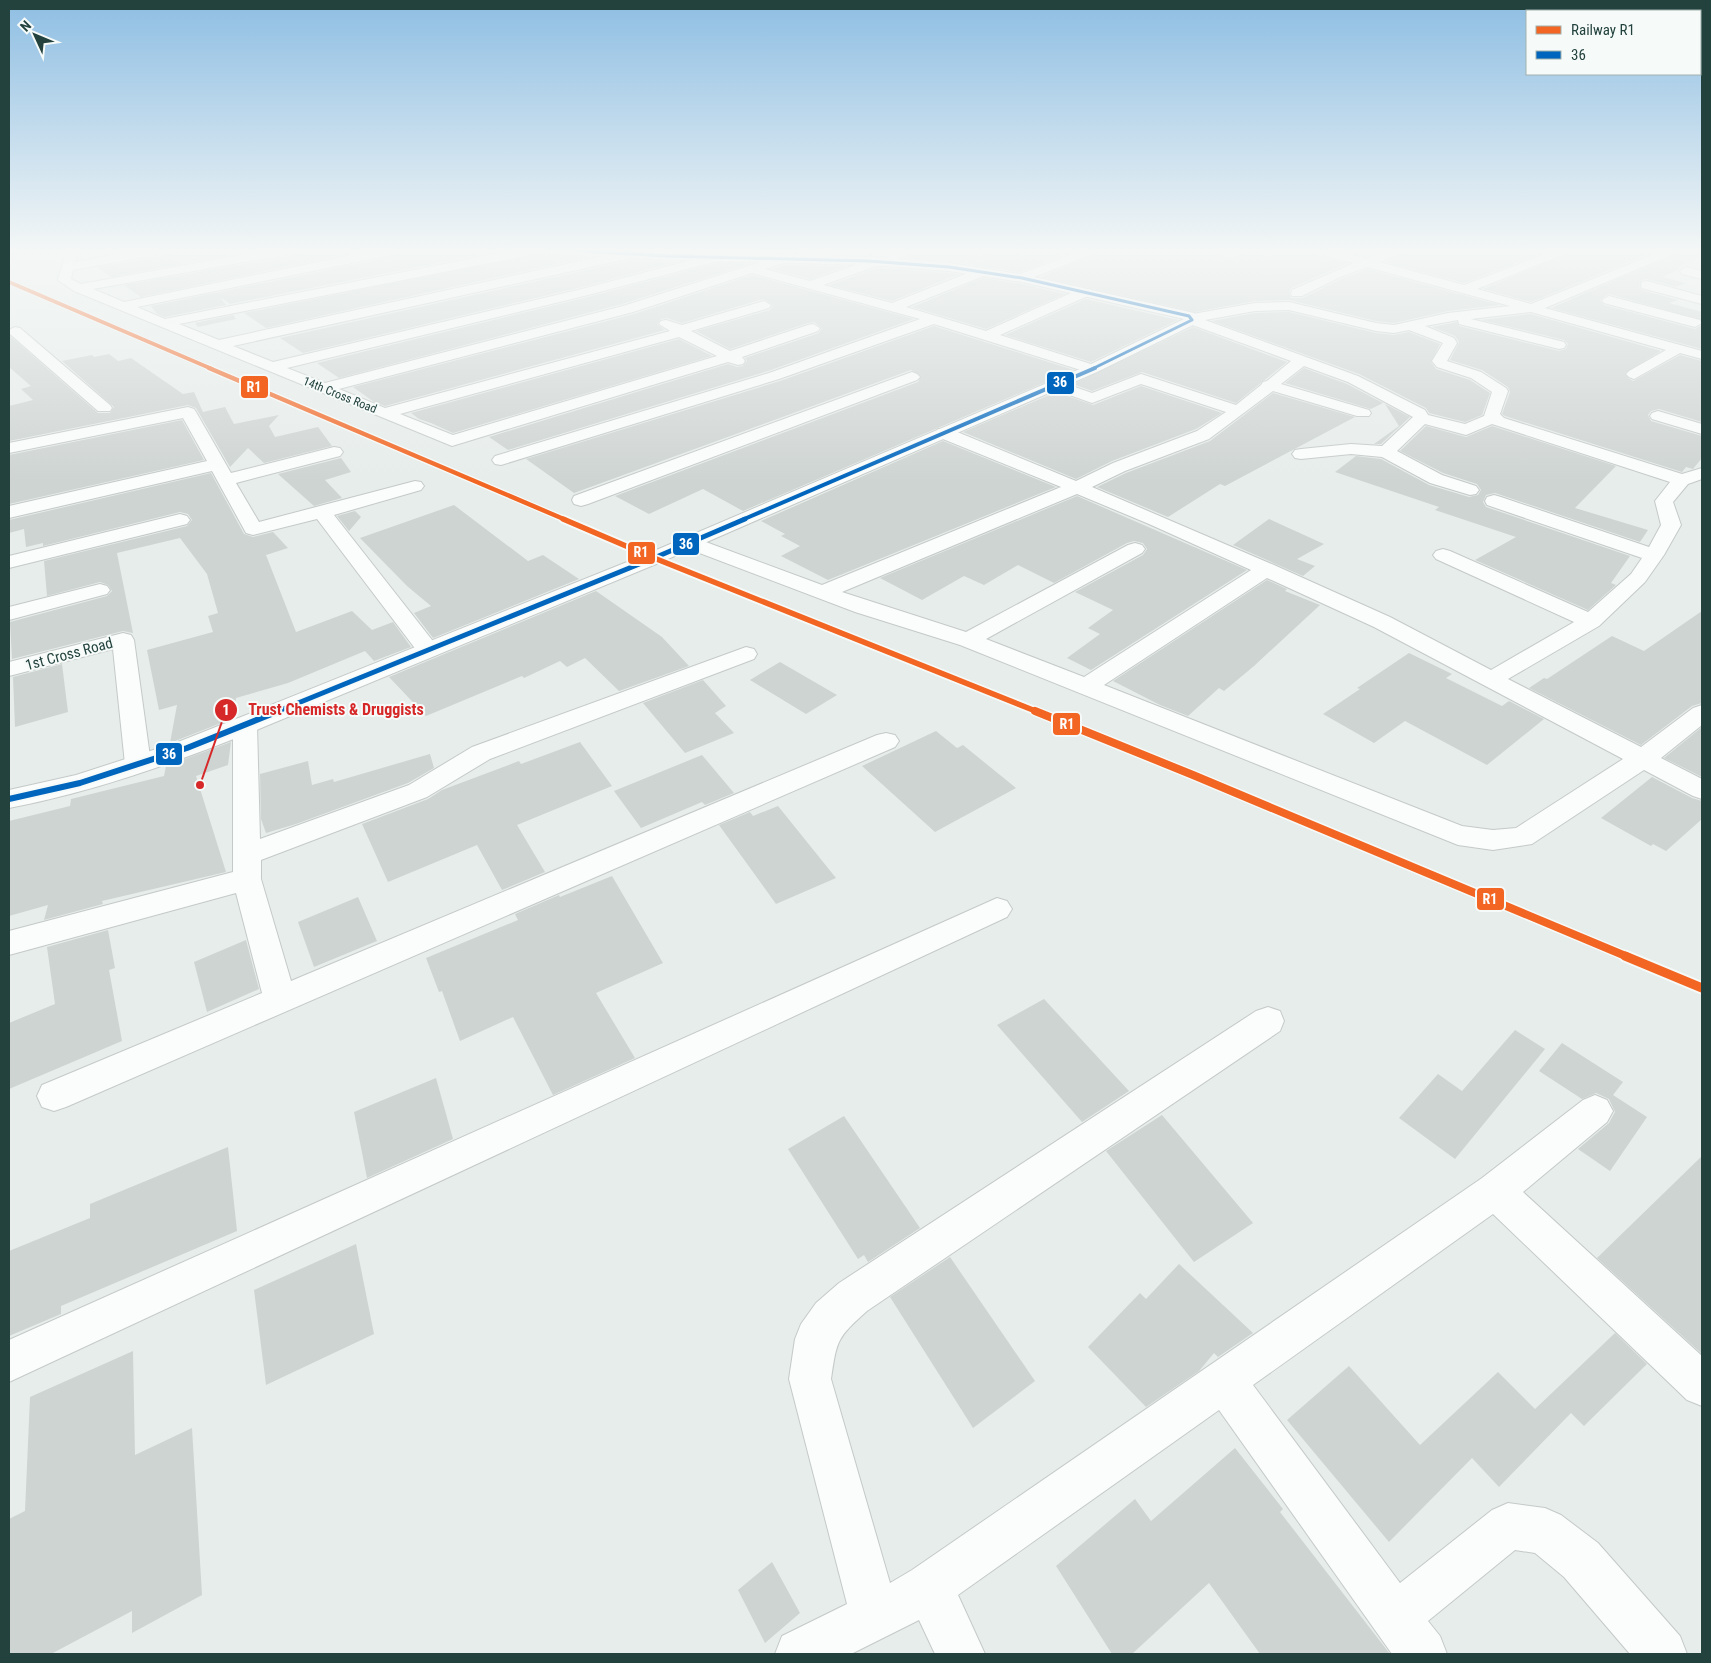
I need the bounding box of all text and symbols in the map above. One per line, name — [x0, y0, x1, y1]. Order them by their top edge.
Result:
north arrow — [10, 10, 60, 60]
legend — [1526, 10, 1701, 75]
text: N — [17, 17, 34, 35]
text: Railway R1 — [1571, 21, 1635, 39]
text: 36 — [1571, 46, 1586, 64]
line badge: 36 — [1046, 371, 1075, 395]
street label: 14th Cross Road — [301, 374, 379, 416]
text: 36 — [1053, 374, 1067, 390]
line badge: R1 — [240, 375, 269, 399]
text: R1 — [247, 379, 261, 395]
line badge: 36 — [672, 532, 700, 556]
text: 36 — [679, 536, 693, 552]
line badge: R1 — [627, 541, 656, 565]
text: R1 — [634, 544, 648, 560]
street label: 1st Cross Road — [23, 634, 115, 674]
callout: Trust Chemists & Druggists — [214, 694, 434, 725]
text: Trust Chemists & Druggists — [248, 700, 424, 719]
text: 1 — [222, 701, 230, 719]
line badge: R1 — [1052, 712, 1081, 736]
text: R1 — [1060, 716, 1074, 732]
line badge: 36 — [155, 742, 183, 766]
text: 36 — [162, 746, 176, 762]
line badge: R1 — [1476, 887, 1505, 911]
text: R1 — [1483, 891, 1497, 907]

